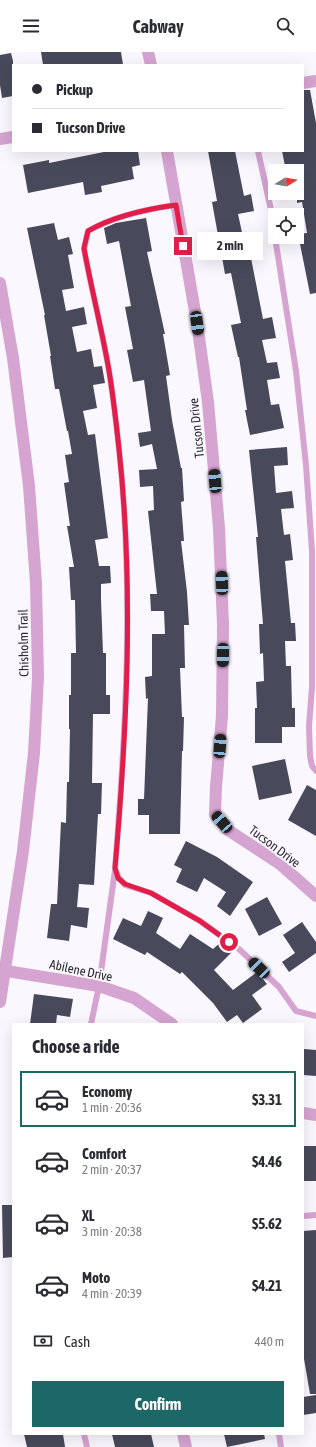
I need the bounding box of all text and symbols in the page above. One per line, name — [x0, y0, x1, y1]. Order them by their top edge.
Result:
icon: menu — [20, 15, 42, 37]
icon: search — [274, 15, 296, 37]
text: Cabway — [132, 16, 184, 37]
text: Pickup — [56, 81, 93, 98]
text: Tucson Drive — [56, 119, 125, 136]
north arrow — [268, 164, 304, 200]
map controls — [268, 164, 304, 244]
button: locate — [268, 208, 304, 244]
callout: 2 min — [197, 232, 263, 260]
route end — [174, 237, 192, 255]
text: 2 min — [217, 238, 243, 253]
car — [189, 310, 205, 336]
street label: Tucson Drive — [186, 397, 207, 459]
car — [208, 469, 222, 493]
car — [216, 571, 228, 595]
street label: Chisholm Trail — [15, 608, 32, 677]
car — [217, 643, 229, 667]
car — [213, 734, 227, 758]
car — [210, 809, 234, 835]
street label: Tucson Drive — [246, 822, 303, 871]
route start — [220, 933, 238, 951]
car — [246, 955, 272, 981]
street label: Abilene Drive — [48, 957, 114, 984]
text: Choose a ride — [32, 1036, 120, 1057]
icon: car — [34, 1081, 70, 1117]
text: Economy — [82, 1083, 132, 1100]
text: $3.31 — [252, 1091, 282, 1108]
text: 1 min · 20:36 — [82, 1100, 142, 1115]
icon: car — [34, 1143, 70, 1179]
text: Comfort — [82, 1145, 126, 1162]
text: $4.46 — [252, 1153, 282, 1170]
text: 2 min · 20:37 — [82, 1162, 142, 1177]
icon: car — [34, 1205, 70, 1241]
text: XL — [82, 1207, 95, 1224]
text: $5.62 — [252, 1215, 282, 1232]
text: 3 min · 20:38 — [82, 1224, 142, 1239]
icon: car — [34, 1267, 70, 1303]
text: Moto — [82, 1269, 110, 1286]
text: $4.21 — [252, 1277, 282, 1294]
text: 4 min · 20:39 — [82, 1286, 142, 1301]
icon: cash — [32, 1330, 54, 1352]
text: Cash — [64, 1333, 90, 1350]
text: 440 m — [255, 1334, 284, 1349]
button: Confirm — [32, 1381, 284, 1427]

